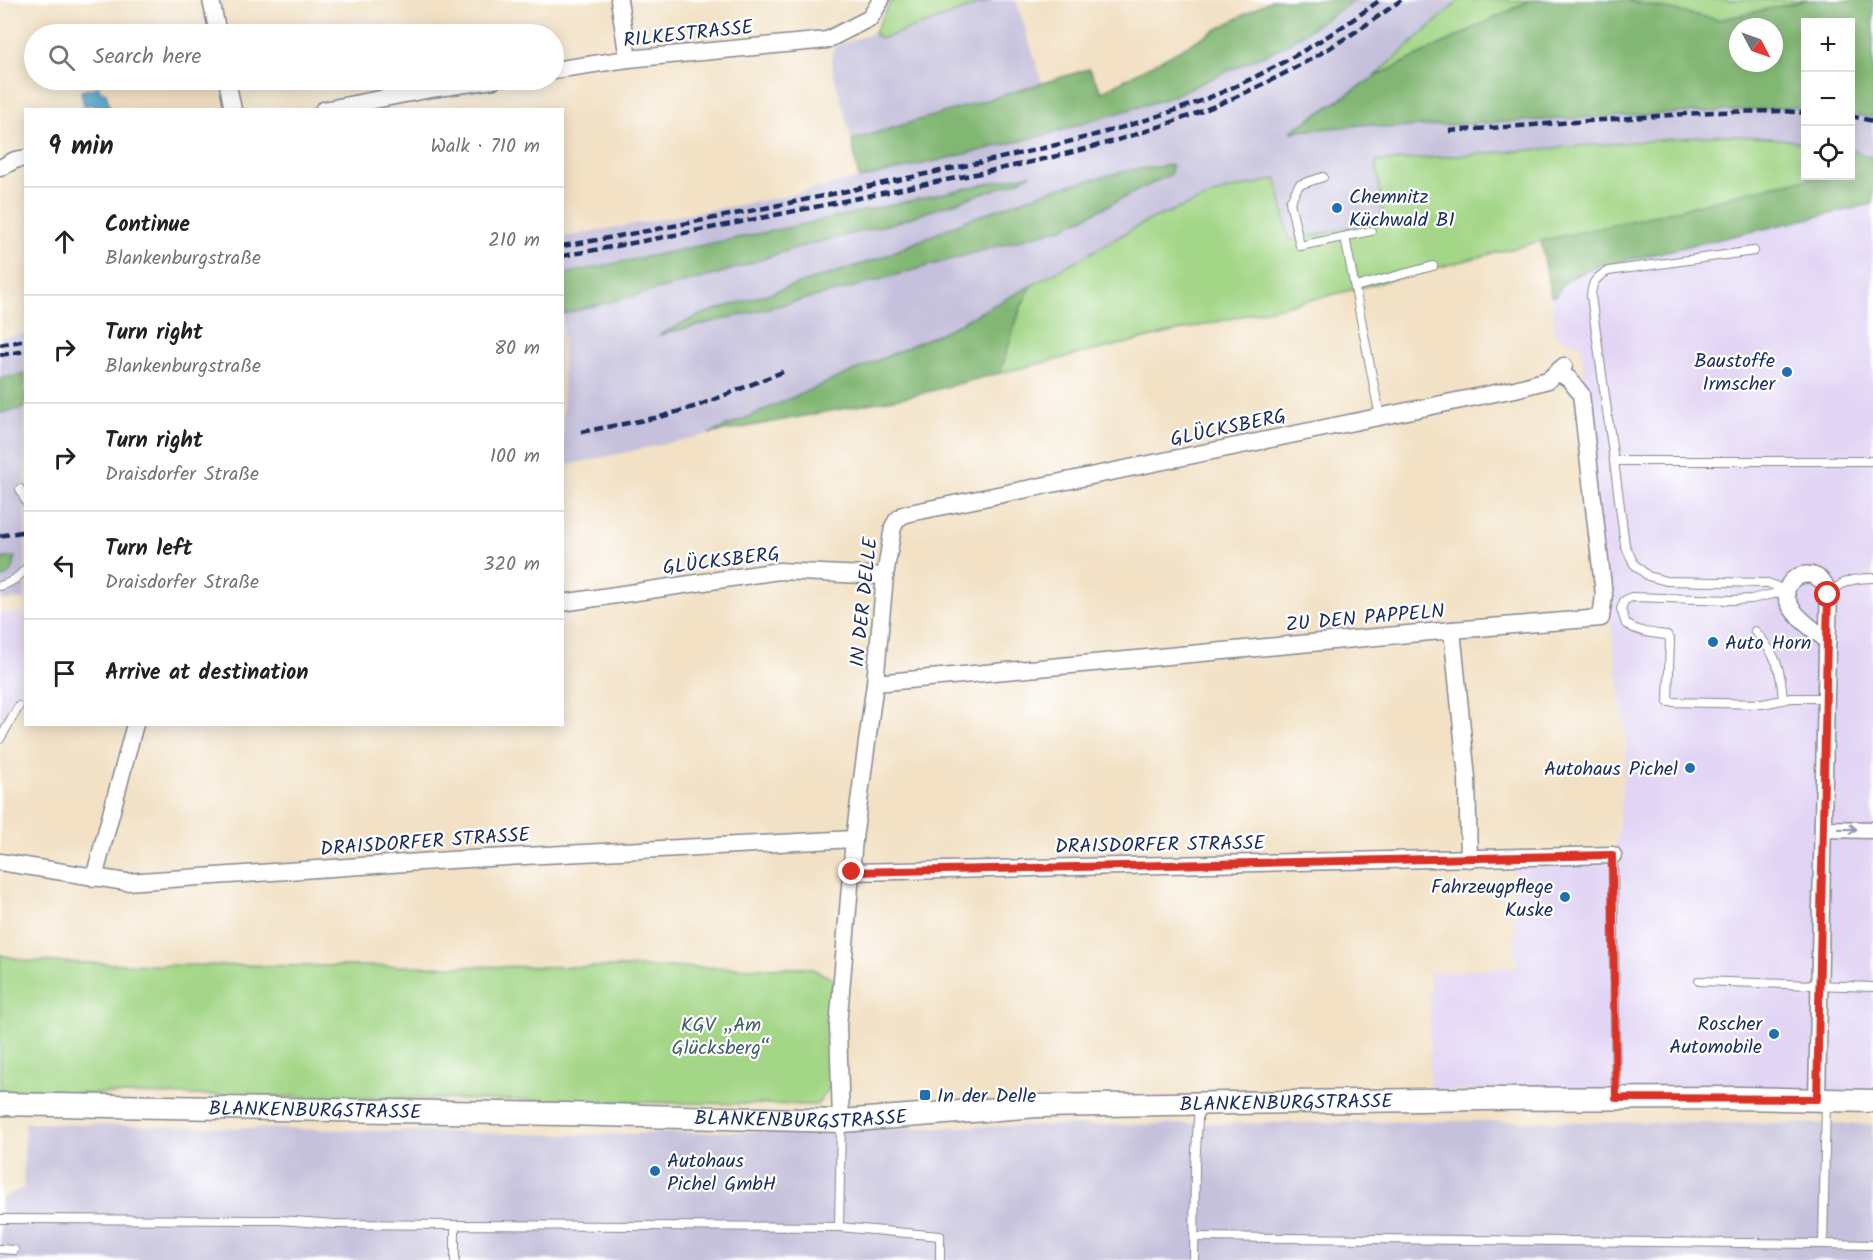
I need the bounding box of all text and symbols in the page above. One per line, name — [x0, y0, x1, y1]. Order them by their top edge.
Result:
street label: RILKESTRASSE — [622, 12, 756, 58]
north arrow — [1729, 18, 1783, 72]
map controls — [1801, 18, 1855, 180]
button: + — [1801, 18, 1855, 72]
search box — [24, 24, 564, 90]
text: Search here — [93, 40, 201, 75]
icon: search — [45, 41, 78, 74]
button: − — [1801, 72, 1855, 126]
text: 9 min — [48, 126, 114, 168]
button: locate — [1801, 126, 1855, 180]
text: Walk · 710 m — [430, 131, 540, 163]
place label: Chemnitz Küchwald B1 — [1349, 182, 1455, 237]
marker: Chemnitz Küchwald B1 — [1330, 201, 1344, 215]
text: Continue — [105, 208, 190, 243]
icon: ahead — [48, 225, 81, 258]
text: 210 m — [488, 225, 540, 257]
text: Blankenburgstraße — [105, 243, 261, 275]
text: Turn right — [105, 316, 203, 351]
icon: right — [48, 333, 81, 366]
text: 80 m — [494, 333, 540, 365]
place label: Baustoffe Irmscher — [1694, 346, 1776, 401]
text: Blankenburgstraße — [105, 351, 261, 383]
marker: Baustoffe Irmscher — [1780, 365, 1794, 379]
street label: GLÜCKSBERG — [1168, 401, 1289, 457]
text: Turn right — [105, 424, 203, 459]
icon: right — [48, 441, 81, 474]
text: 100 m — [490, 441, 540, 473]
text: Draisdorfer Straße — [105, 459, 259, 491]
text: Turn left — [105, 532, 192, 567]
street label: IN DER DELLE — [842, 535, 888, 669]
street label: GLÜCKSBERG — [661, 539, 782, 585]
icon: left — [48, 549, 81, 582]
text: 320 m — [483, 549, 540, 581]
text: Draisdorfer Straße — [105, 567, 259, 599]
route start — [1814, 581, 1840, 607]
street label: ZU DEN PAPPELN — [1284, 596, 1446, 642]
place label: Auto Horn — [1725, 628, 1811, 660]
marker: Auto Horn — [1706, 635, 1720, 649]
text: Arrive at destination — [105, 656, 308, 691]
icon: arrive — [48, 657, 81, 690]
place label: Autohaus Pichel — [1544, 754, 1678, 786]
marker: Autohaus Pichel — [1683, 761, 1697, 775]
street label: DRAISDORFER STRASSE — [319, 820, 532, 866]
one-way arrow — [1837, 824, 1857, 835]
street label: DRAISDORFER STRASSE — [1055, 828, 1267, 864]
route end — [838, 858, 864, 884]
place label: Fahrzeugpflege Kuske — [1431, 872, 1553, 927]
marker: Fahrzeugpflege Kuske — [1558, 890, 1572, 904]
place label: Roscher Automobile — [1669, 1009, 1763, 1064]
park label: KGV „Am Glücksberg“ — [672, 1010, 770, 1065]
marker: Roscher Automobile — [1767, 1027, 1781, 1041]
place label: In der Delle — [937, 1081, 1036, 1113]
street label: BLANKENBURGSTRASSE — [1179, 1086, 1394, 1122]
marker: In der Delle — [918, 1088, 932, 1102]
street label: BLANKENBURGSTRASSE — [208, 1094, 423, 1129]
street label: BLANKENBURGSTRASSE — [694, 1102, 910, 1139]
place label: Autohaus Pichel GmbH — [667, 1146, 776, 1201]
marker: Autohaus Pichel GmbH — [648, 1164, 662, 1178]

